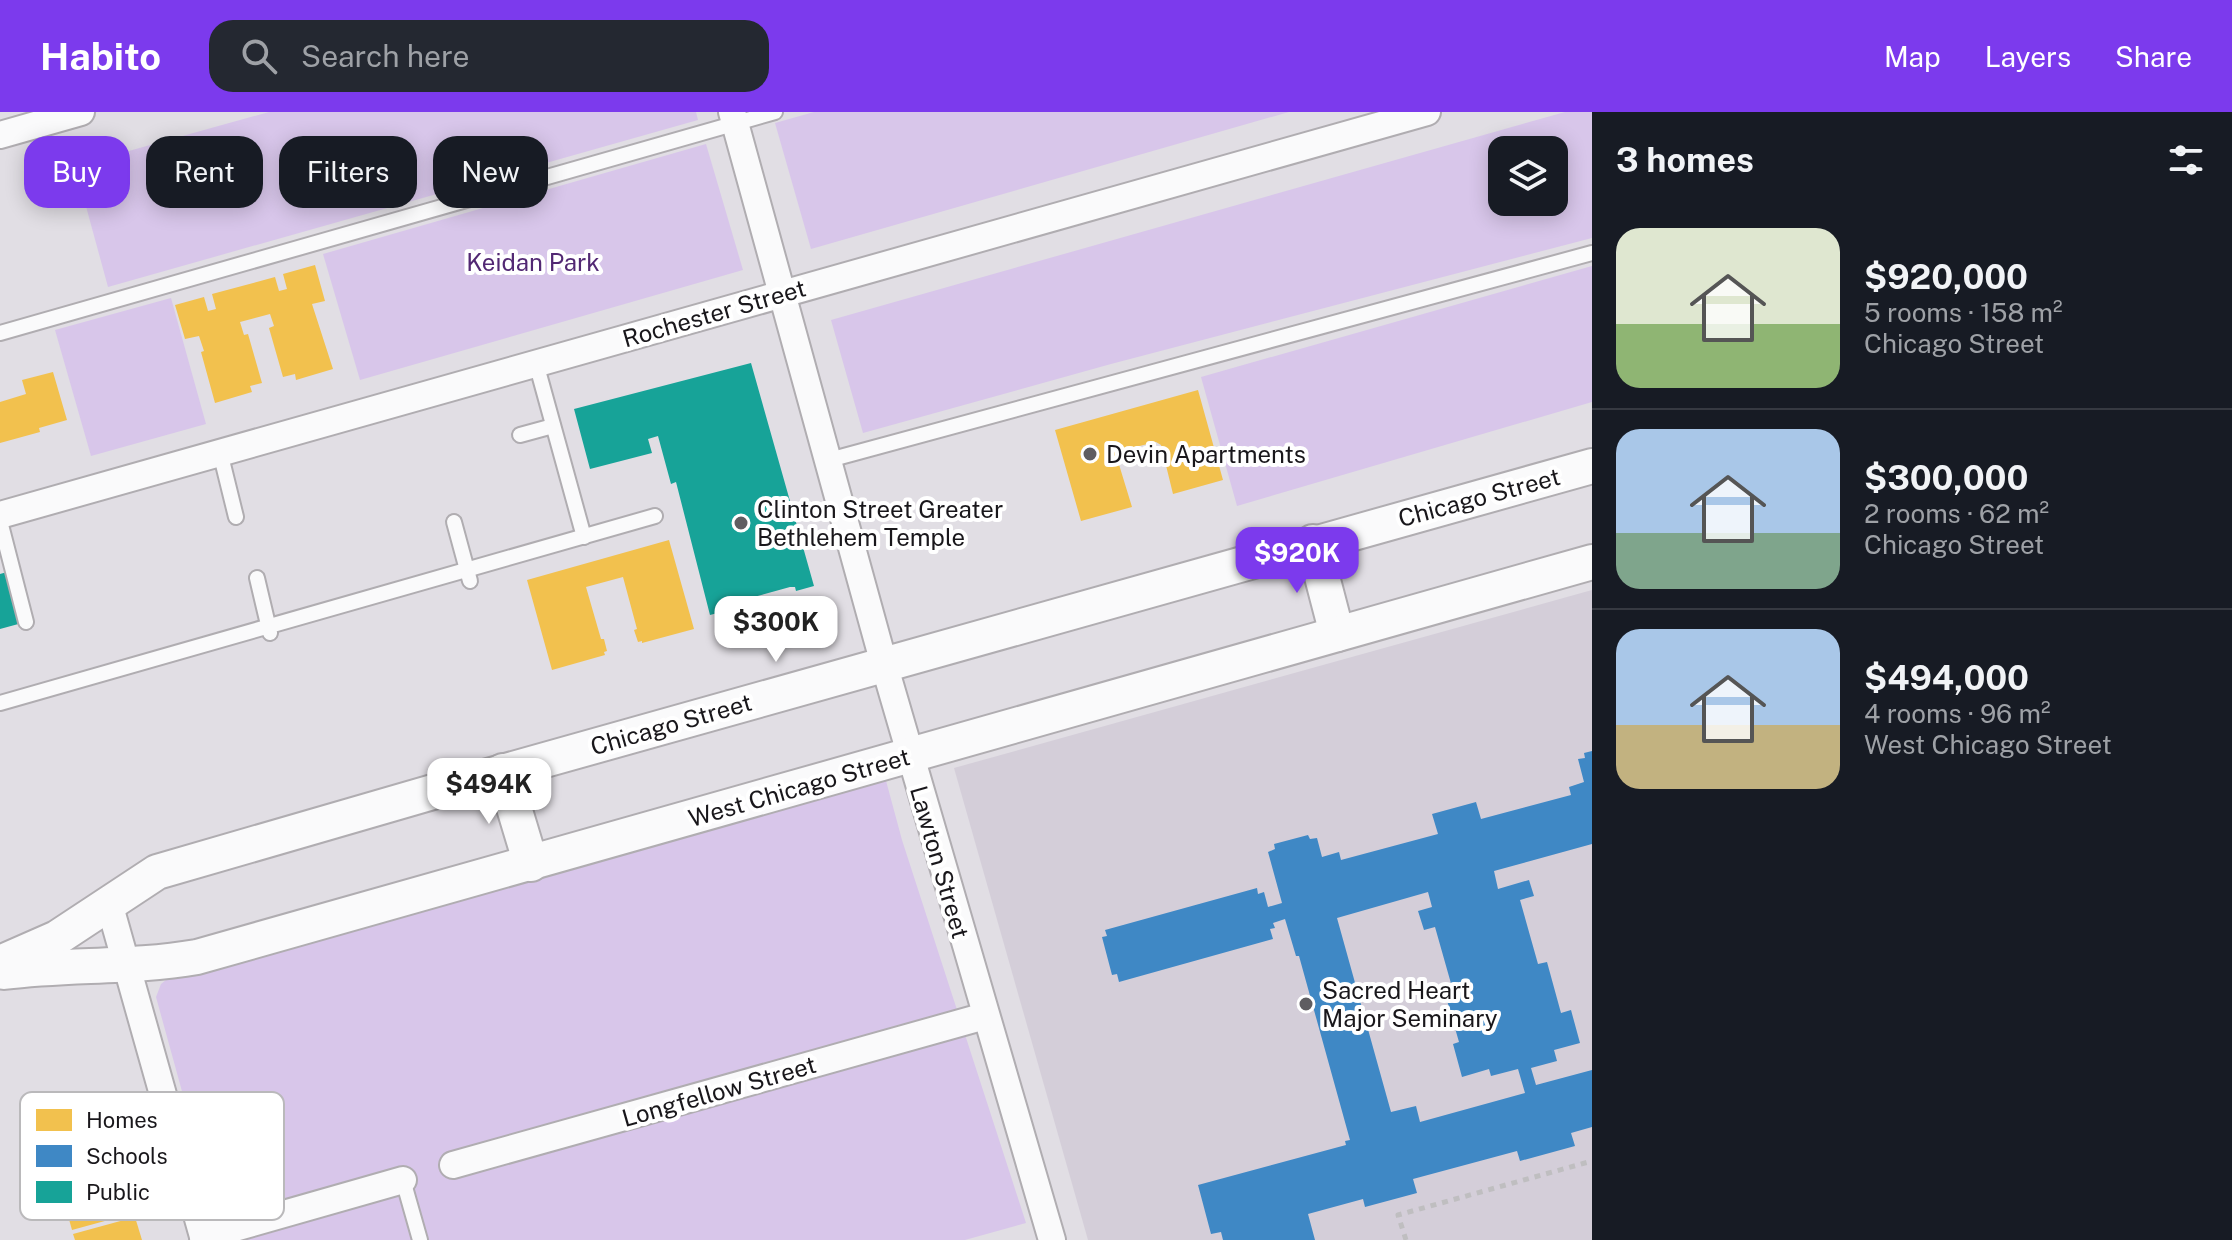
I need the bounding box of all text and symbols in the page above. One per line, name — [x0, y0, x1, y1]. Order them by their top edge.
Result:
search box — [209, 20, 769, 92]
text: Habito — [40, 34, 161, 79]
icon: search — [237, 34, 281, 78]
text: Search here — [301, 38, 470, 74]
text: Map — [1884, 40, 1941, 73]
text: Layers — [1985, 40, 2071, 73]
text: Share — [2115, 40, 2192, 73]
chip: Buy — [24, 136, 130, 208]
chip: Rent — [146, 136, 263, 208]
chip: Filters — [279, 136, 417, 208]
chip: New — [433, 136, 548, 208]
map controls — [1488, 136, 1568, 216]
button: layers — [1488, 136, 1568, 216]
icon: filters — [2164, 138, 2208, 182]
text: 3 homes — [1616, 140, 1754, 180]
park label: Keidan Park — [466, 248, 600, 276]
text: $920,000 — [1864, 257, 2028, 297]
icon: home — [1680, 260, 1776, 356]
street label: Rochester Street — [619, 273, 809, 353]
text: 5 rooms · 158 m² — [1864, 297, 2063, 328]
text: Chicago Street — [1864, 328, 2044, 359]
place label: Devin Apartments — [1106, 440, 1306, 468]
marker: Devin Apartments — [1081, 445, 1099, 463]
text: $300,000 — [1864, 458, 2028, 498]
icon: home — [1680, 461, 1776, 557]
street label: Chicago Street — [1395, 462, 1563, 532]
place label: Clinton Street Greater Bethlehem Temple — [757, 495, 1003, 551]
text: 2 rooms · 62 m² — [1864, 498, 2049, 529]
marker: Clinton Street Greater Bethlehem Temple — [732, 514, 750, 532]
pin: $920K — [1241, 527, 1353, 595]
text: Chicago Street — [1864, 529, 2044, 560]
text: $920K — [1254, 537, 1340, 568]
pin: $300K — [720, 596, 832, 664]
text: $300K — [733, 606, 819, 637]
text: $494,000 — [1864, 658, 2029, 698]
icon: home — [1680, 661, 1776, 757]
street label: Chicago Street — [587, 688, 755, 760]
text: 4 rooms · 96 m² — [1864, 698, 2050, 729]
text: West Chicago Street — [1864, 729, 2112, 760]
street label: West Chicago Street — [685, 742, 913, 832]
pin: $494K — [433, 758, 545, 826]
text: $494K — [445, 768, 533, 799]
street label: Lawton Street — [905, 782, 975, 942]
place label: Sacred Heart Major Seminary — [1322, 976, 1498, 1032]
marker: Sacred Heart Major Seminary — [1297, 995, 1315, 1013]
street label: Longfellow Street — [619, 1050, 819, 1132]
legend — [20, 1092, 284, 1220]
text: Homes — [86, 1107, 158, 1133]
text: Schools — [86, 1143, 168, 1169]
text: Public — [86, 1179, 150, 1205]

